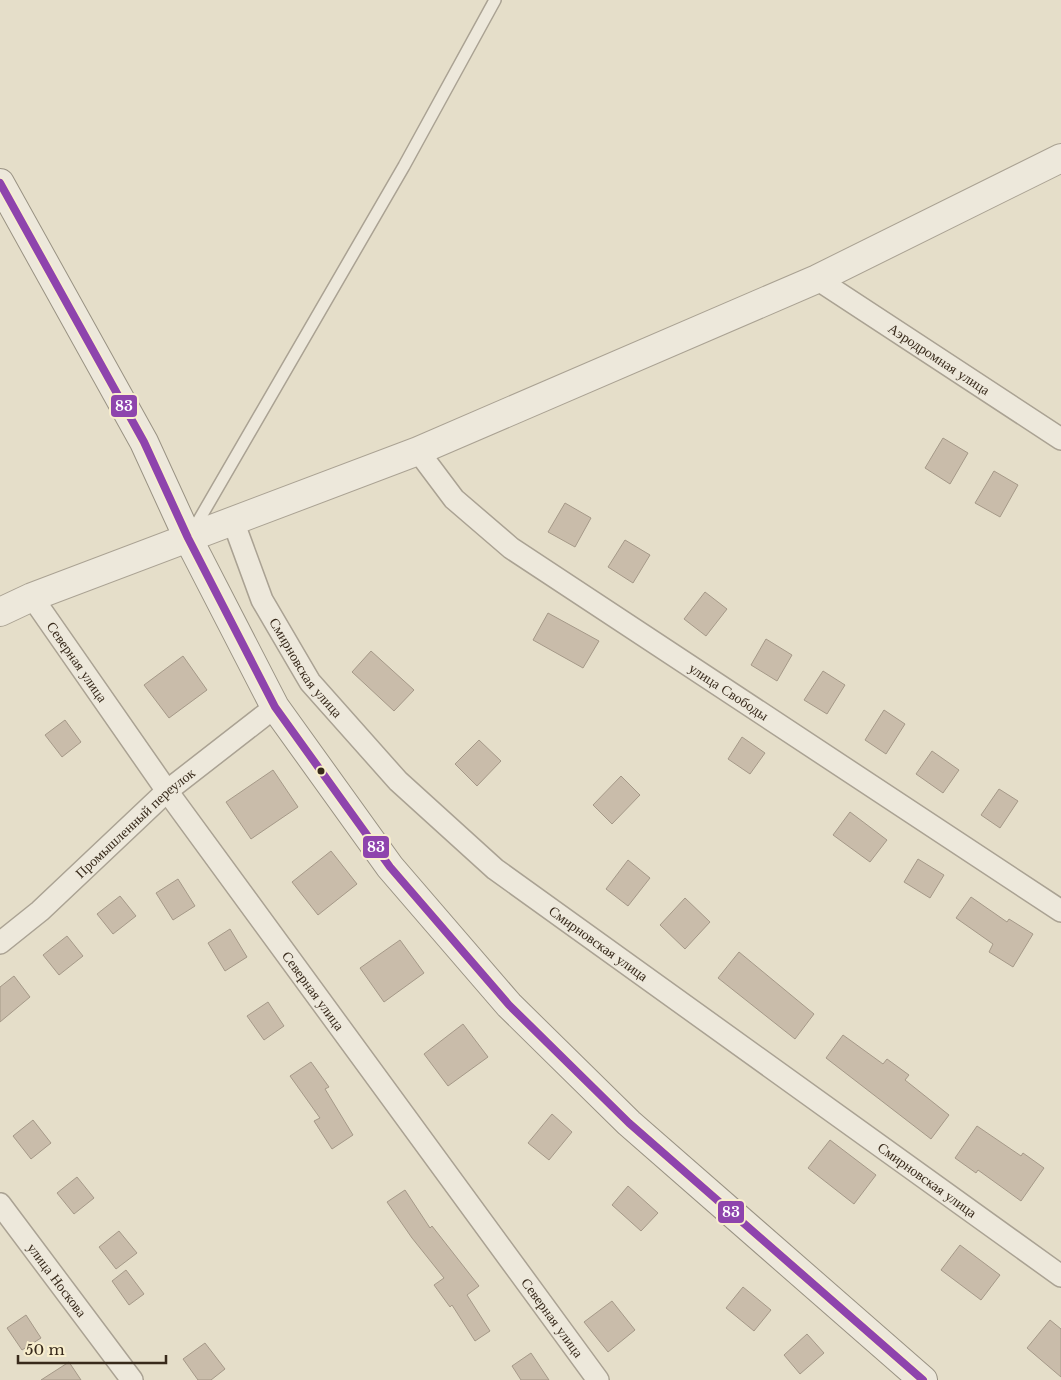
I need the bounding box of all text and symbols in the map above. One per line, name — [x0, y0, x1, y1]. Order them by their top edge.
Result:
street label: Аэродромная улица — [885, 319, 994, 399]
line badge: 83 — [110, 394, 138, 418]
text: 83 — [115, 397, 133, 415]
street label: Смирновская улица — [265, 614, 347, 722]
street label: Северная улица — [43, 618, 112, 706]
street label: улица Свободы — [685, 659, 772, 725]
street label: Промышленный переулок — [72, 764, 199, 882]
unlabelled marker — [316, 766, 326, 776]
line badge: 83 — [362, 835, 390, 859]
text: 83 — [367, 838, 385, 856]
street label: Смирновская улица — [545, 902, 652, 986]
street label: Северная улица — [278, 947, 349, 1035]
street label: Смирновская улица — [874, 1138, 981, 1222]
line badge: 83 — [717, 1200, 745, 1224]
text: 83 — [722, 1203, 740, 1221]
street label: улица Носкова — [23, 1239, 91, 1321]
street label: Северная улица — [517, 1274, 588, 1362]
scale bar — [18, 1332, 165, 1364]
text: 50 m — [25, 1340, 65, 1359]

